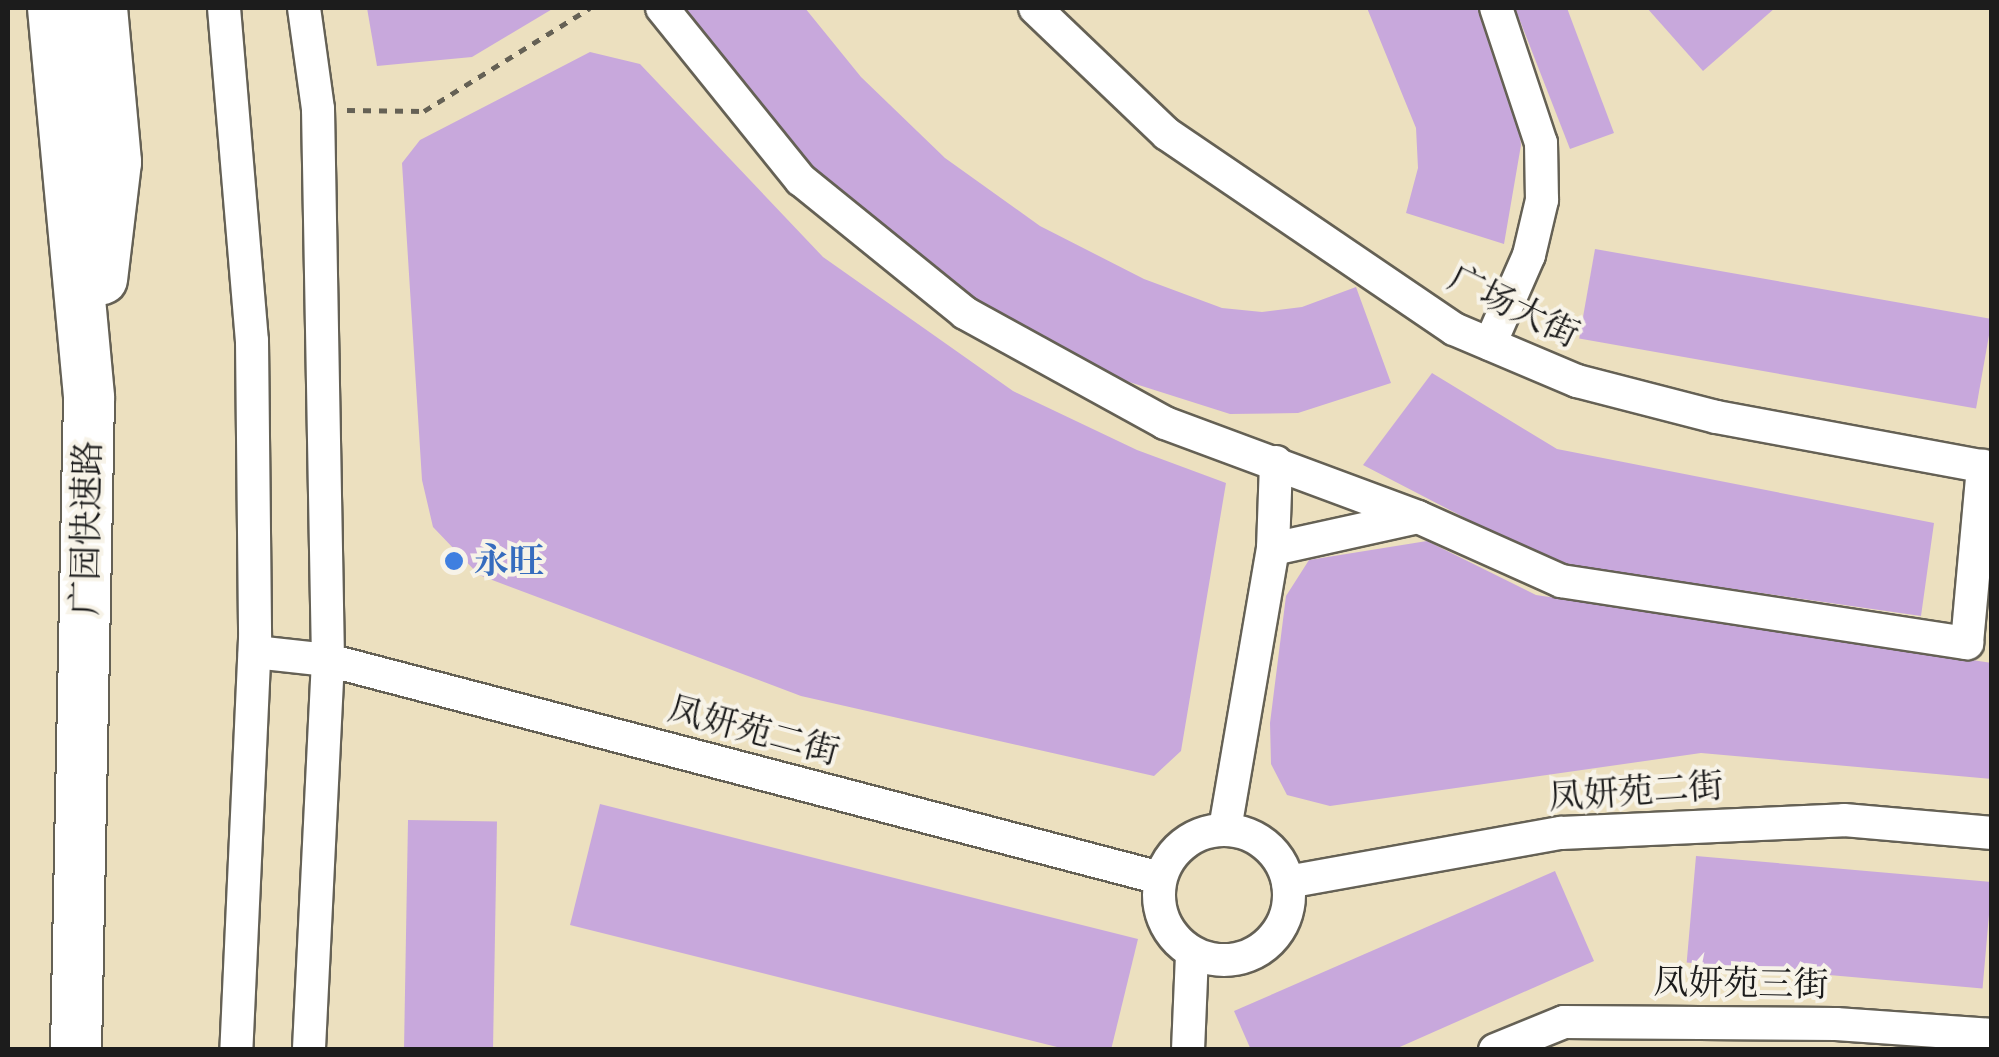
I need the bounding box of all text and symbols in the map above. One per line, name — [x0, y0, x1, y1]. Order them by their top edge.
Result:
street label: 广场大街 — [1442, 256, 1586, 356]
street label: 广园快速路 — [63, 440, 109, 616]
place label: 永旺 — [474, 540, 544, 582]
marker: 永旺 — [443, 550, 465, 572]
street label: 凤妍苑二街 — [664, 687, 844, 773]
street label: 凤妍苑二街 — [1547, 764, 1725, 818]
street label: 凤妍苑三街 — [1653, 960, 1829, 1006]

